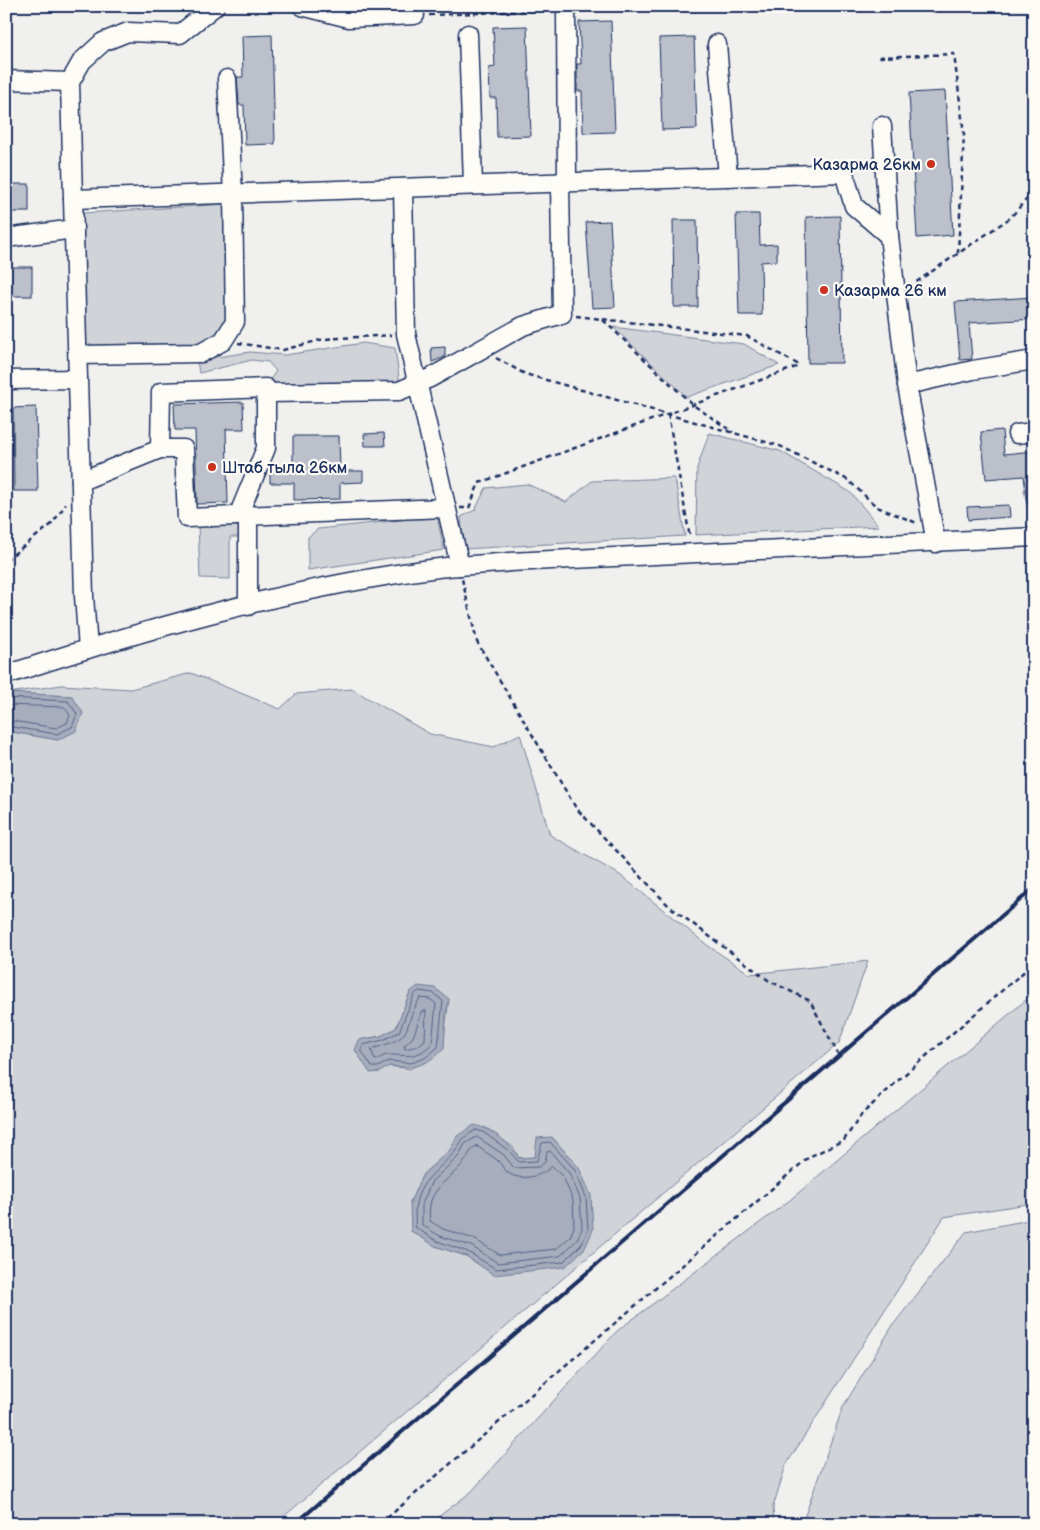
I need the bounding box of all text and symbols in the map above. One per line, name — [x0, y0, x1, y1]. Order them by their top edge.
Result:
place label: Казарма 26км — [812, 156, 921, 175]
marker: Казарма 26км — [925, 158, 937, 170]
place label: Казарма 26 км — [834, 282, 947, 301]
marker: Казарма 26 км — [818, 284, 830, 296]
place label: Штаб тыла 26км — [222, 459, 347, 478]
marker: Штаб тыла 26км — [206, 461, 218, 473]

